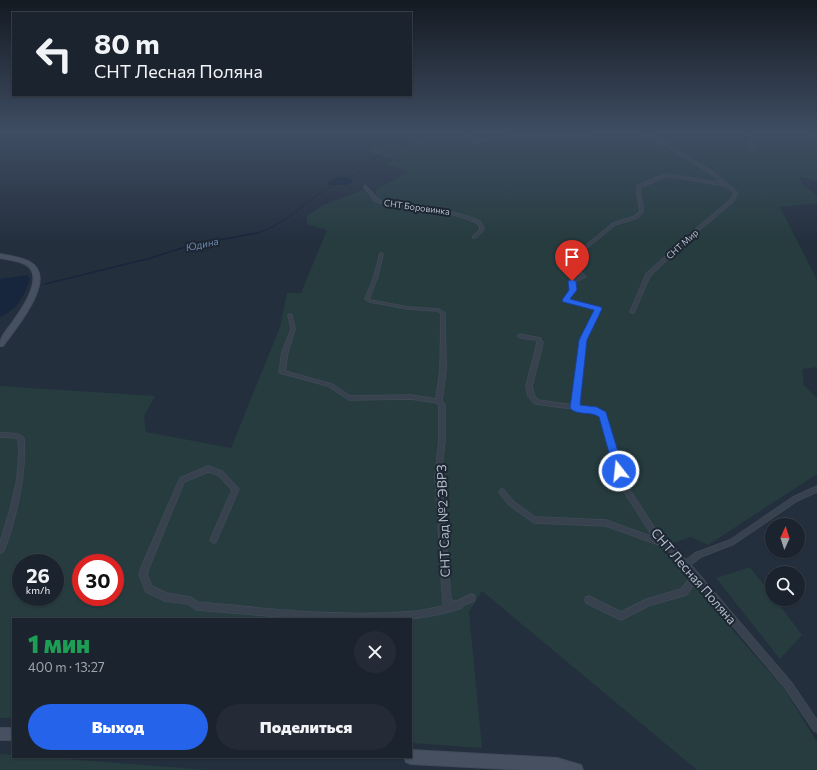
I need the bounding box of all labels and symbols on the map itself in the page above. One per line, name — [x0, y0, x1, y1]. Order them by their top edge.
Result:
street label: СНТ Боровинка — [383, 197, 451, 217]
street label: СНТ Мир — [664, 227, 700, 261]
water label: Юдина — [185, 235, 219, 253]
pin — [555, 240, 589, 281]
position arrow — [598, 450, 640, 492]
street label: СНТ Сад №2 ЭВРЗ — [433, 464, 453, 578]
north arrow — [765, 518, 805, 558]
street label: СНТ Лесная Поляна — [648, 525, 740, 627]
speed limit sign: 30 — [72, 554, 124, 606]

